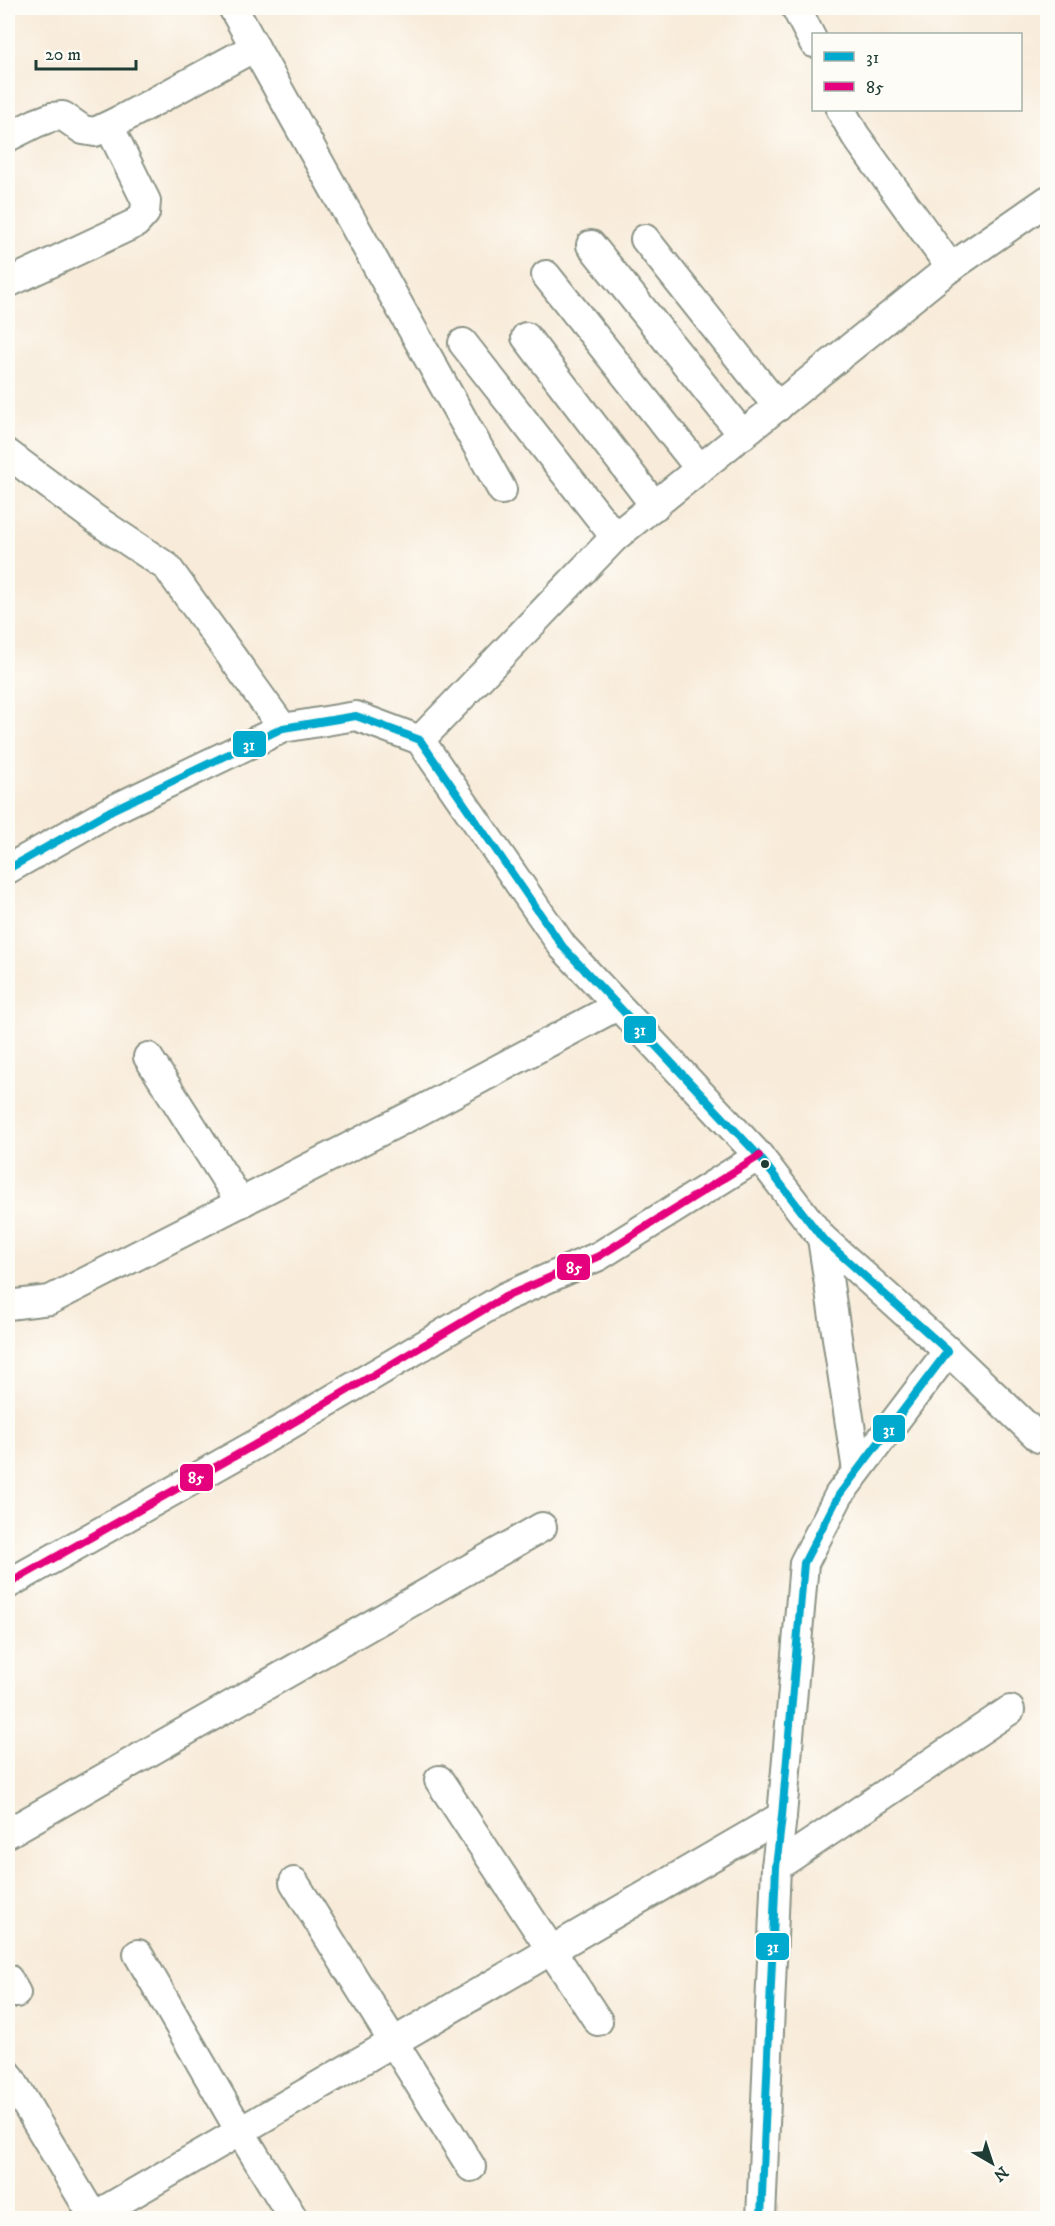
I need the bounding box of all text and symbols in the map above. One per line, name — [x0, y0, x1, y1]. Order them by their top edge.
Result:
scale bar — [36, 33, 136, 71]
legend — [812, 33, 1022, 111]
text: 20 m — [45, 44, 81, 66]
text: 31 — [866, 47, 879, 69]
text: 85 — [866, 77, 884, 99]
line badge: 31 — [232, 730, 267, 758]
text: 31 — [243, 735, 255, 755]
line badge: 31 — [623, 1015, 657, 1044]
text: 31 — [634, 1020, 646, 1040]
unlabelled marker — [759, 1158, 771, 1170]
line badge: 85 — [556, 1253, 591, 1281]
text: 85 — [566, 1258, 582, 1278]
line badge: 31 — [872, 1414, 906, 1443]
text: 31 — [883, 1420, 895, 1440]
line badge: 85 — [179, 1463, 214, 1492]
text: 85 — [188, 1468, 204, 1488]
line badge: 31 — [755, 1932, 790, 1961]
text: 31 — [767, 1937, 779, 1957]
north arrow — [962, 2133, 1022, 2193]
text: N — [989, 2162, 1012, 2186]

